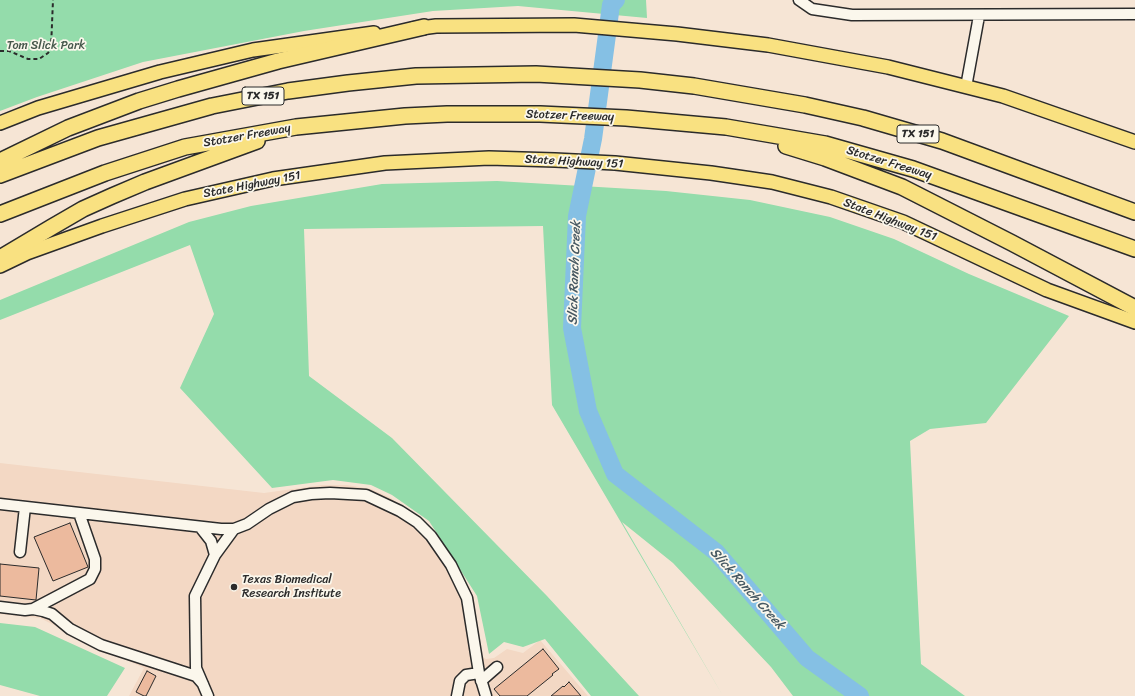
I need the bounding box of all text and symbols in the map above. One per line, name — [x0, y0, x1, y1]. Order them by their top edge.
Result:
park label: Tom Slick Park — [7, 39, 85, 53]
road number: TX 151 — [242, 87, 284, 105]
street label: Stotzer Freeway — [526, 107, 614, 125]
street label: Stotzer Freeway — [202, 121, 292, 151]
road number: TX 151 — [897, 125, 939, 143]
street label: Stotzer Freeway — [845, 143, 933, 183]
street label: State Highway 151 — [524, 152, 624, 172]
street label: State Highway 151 — [202, 169, 302, 201]
street label: State Highway 151 — [841, 196, 939, 244]
water label: Slick Ranch Creek — [565, 221, 585, 325]
water label: Slick Ranch Creek — [706, 545, 788, 633]
place label: Texas Biomedical Research Institute — [242, 573, 341, 601]
marker: Texas Biomedical Research Institute — [229, 582, 239, 592]

